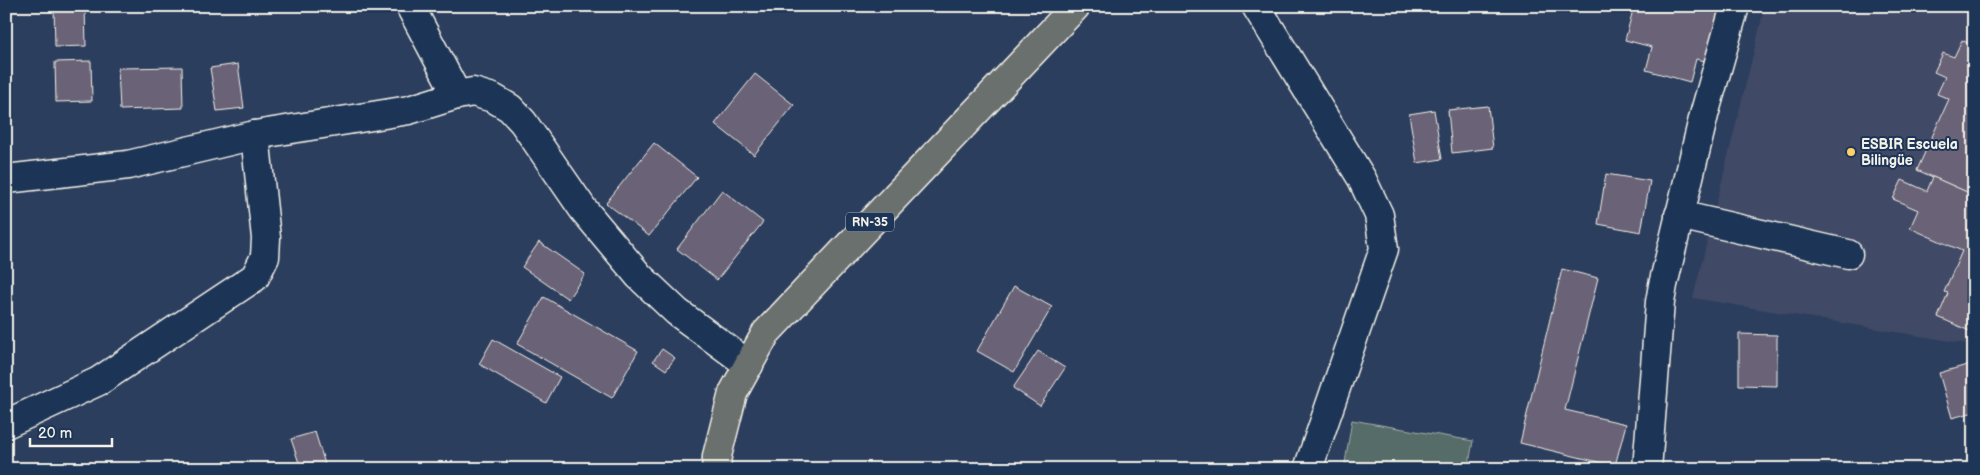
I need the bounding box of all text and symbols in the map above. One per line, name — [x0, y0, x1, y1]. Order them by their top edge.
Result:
place label: ESBIR Escuela Bilingüe — [1861, 136, 1958, 169]
marker: ESBIR Escuela Bilingüe — [1845, 146, 1857, 158]
road number: RN-35 — [846, 212, 894, 232]
scale bar — [30, 415, 112, 447]
text: 20 m — [38, 424, 72, 443]

